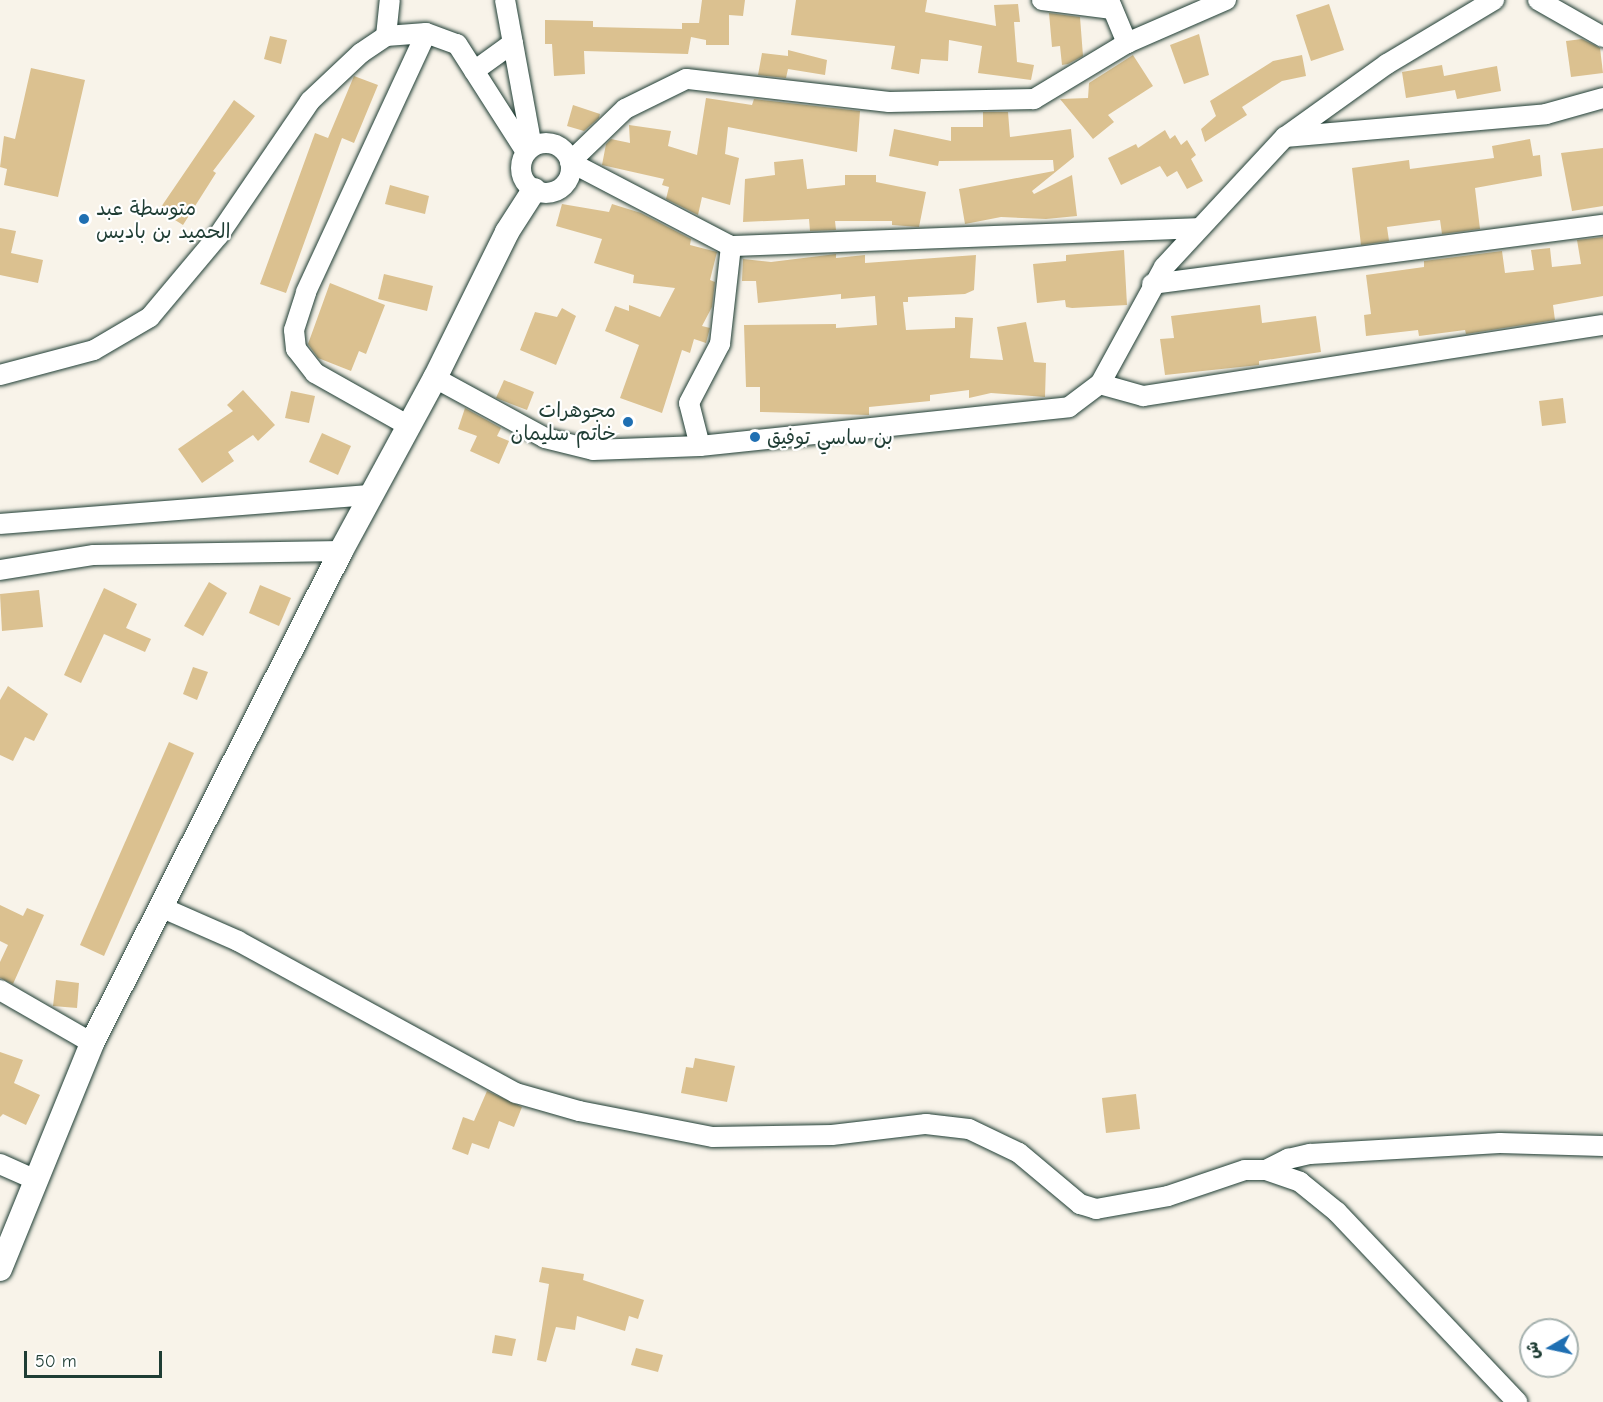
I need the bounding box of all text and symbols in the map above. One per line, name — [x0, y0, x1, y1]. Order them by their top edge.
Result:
place label: متوسطة عبد الحميد بن باديس — [96, 196, 231, 243]
marker: متوسطة عبد الحميد بن باديس — [77, 212, 91, 226]
place label: مجوهرات خاتم سليمان — [511, 398, 616, 445]
marker: مجوهرات خاتم سليمان — [621, 415, 635, 429]
place label: بن ساسي توفيق — [767, 425, 893, 449]
marker: بن ساسي توفيق — [748, 430, 762, 444]
north arrow — [1519, 1318, 1579, 1378]
scale bar — [27, 1339, 165, 1377]
text: ش — [1523, 1340, 1543, 1361]
text: 50 m — [35, 1351, 77, 1372]

